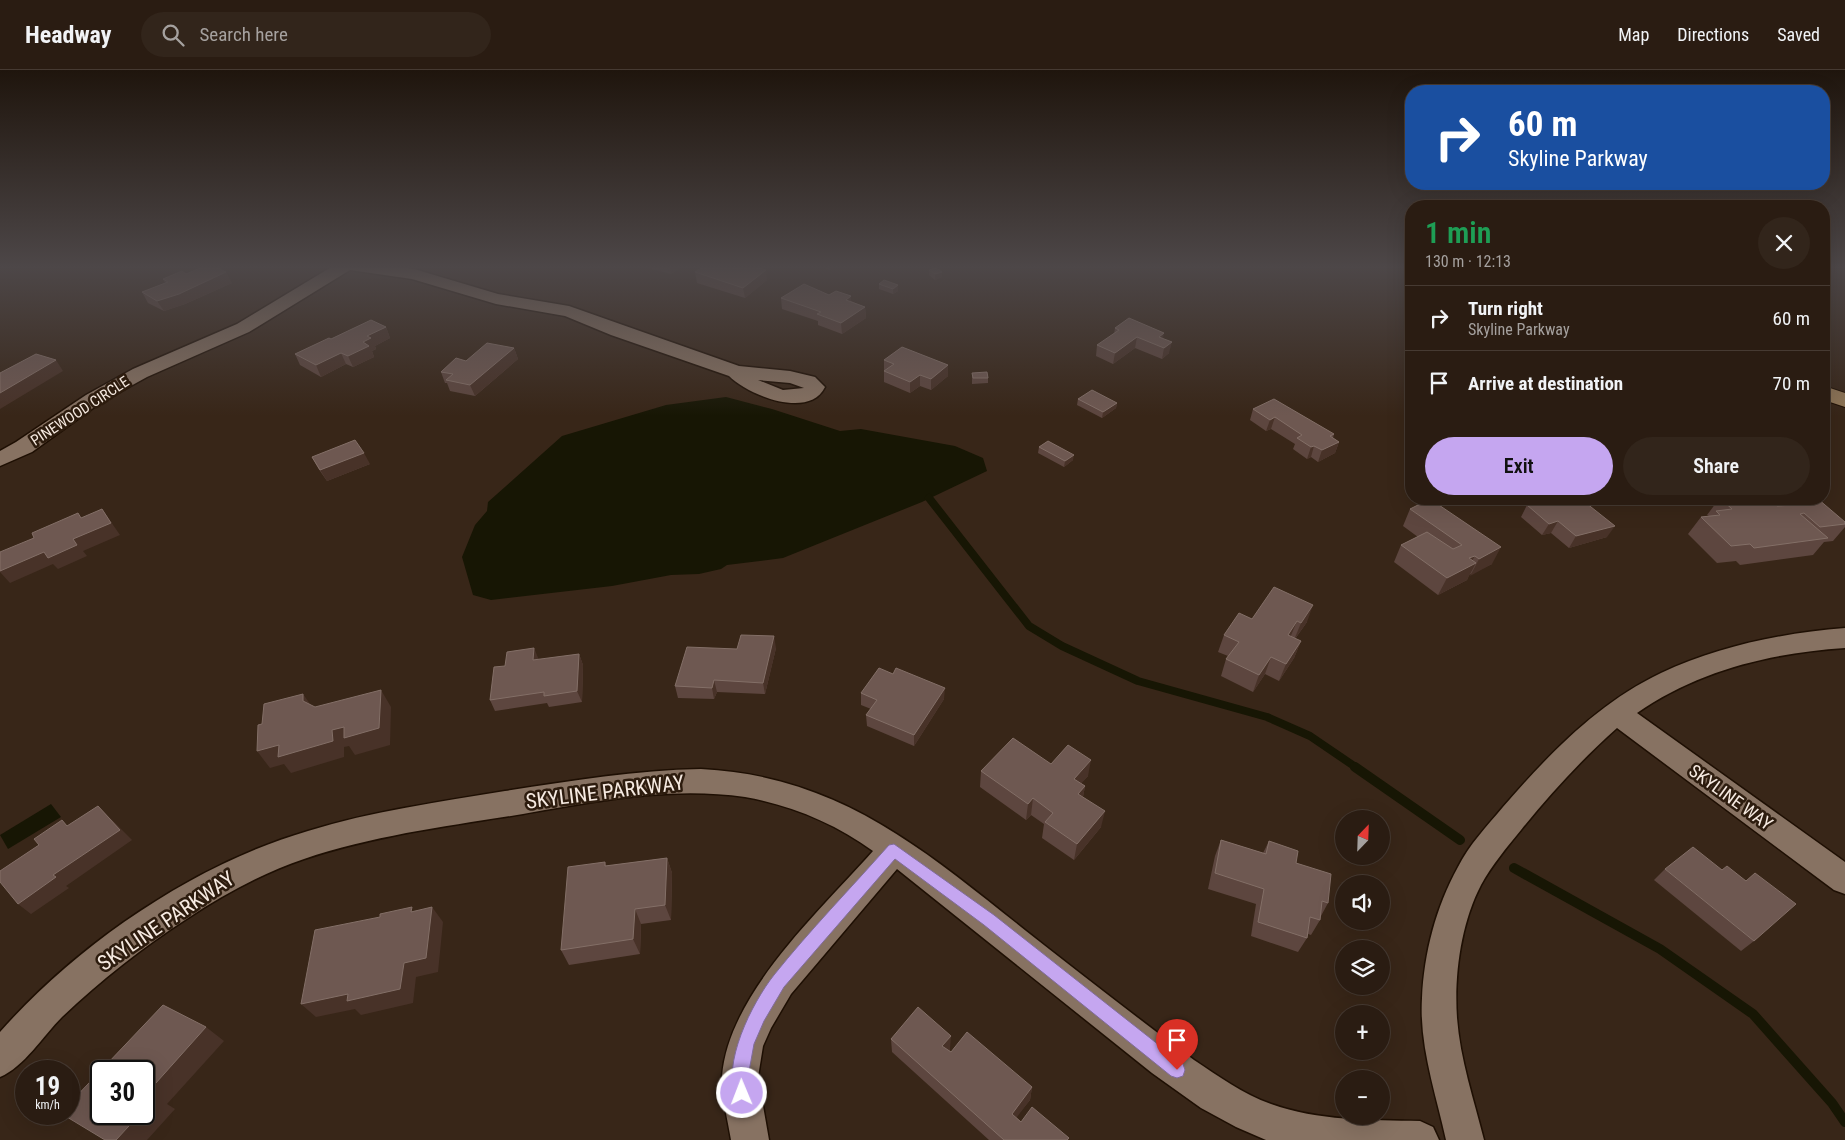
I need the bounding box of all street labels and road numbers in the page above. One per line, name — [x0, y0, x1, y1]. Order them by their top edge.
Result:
street label: PINEWOOD CIRCLE — [27, 373, 133, 449]
street label: SKYLINE WAY — [1685, 760, 1777, 835]
street label: SKYLINE PARKWAY — [524, 770, 686, 814]
street label: SKYLINE PARKWAY — [93, 866, 239, 976]

